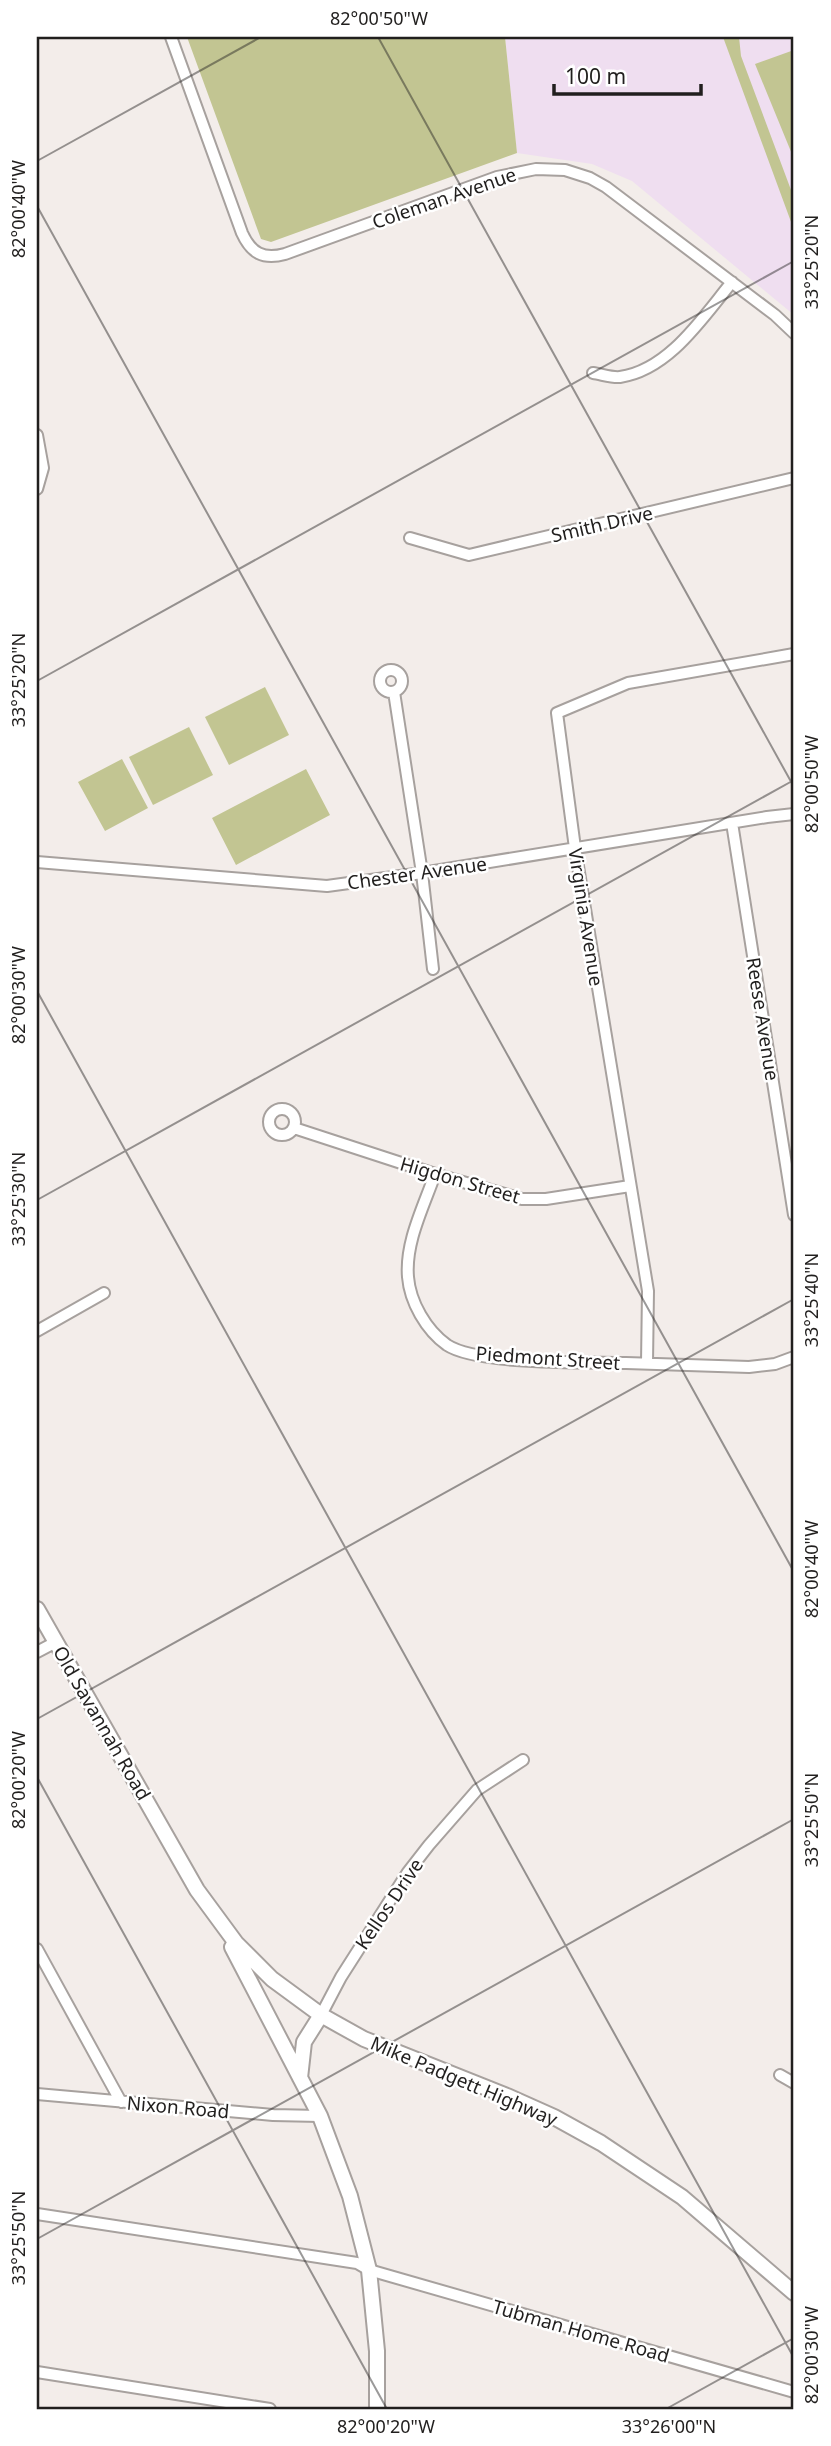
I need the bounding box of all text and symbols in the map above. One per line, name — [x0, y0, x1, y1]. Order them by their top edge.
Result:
text: 82°00'50"W — [330, 6, 428, 30]
scale bar — [554, 52, 702, 96]
text: 100 m — [565, 62, 626, 90]
text: 82°00'40"W — [6, 160, 30, 258]
street label: Coleman Avenue — [368, 161, 520, 235]
text: 33°25'20"N — [799, 215, 823, 309]
street label: Smith Drive — [549, 500, 655, 548]
text: 33°25'20"N — [6, 633, 30, 727]
text: 82°00'50"W — [799, 735, 823, 833]
street label: Virginia Avenue — [562, 846, 610, 988]
street label: Chester Avenue — [346, 850, 488, 896]
text: 82°00'30"W — [6, 946, 30, 1044]
street label: Reese Avenue — [740, 955, 786, 1083]
street label: Higdon Street — [397, 1150, 523, 1210]
text: 33°25'30"N — [6, 1152, 30, 1246]
text: 33°25'40"N — [799, 1253, 823, 1347]
street label: Piedmont Street — [475, 1340, 621, 1376]
text: 82°00'40"W — [799, 1520, 823, 1618]
street label: Old Savannah Road — [47, 1641, 157, 1805]
text: 82°00'20"W — [6, 1731, 30, 1829]
text: 33°25'50"N — [799, 1773, 823, 1867]
street label: Kellos Drive — [349, 1853, 429, 1955]
street label: Mike Padgett Highway — [367, 2030, 562, 2132]
street label: Nixon Road — [126, 2090, 230, 2124]
text: 33°25'50"N — [6, 2191, 30, 2285]
street label: Tubman Home Road — [490, 2293, 672, 2369]
text: 82°00'30"W — [799, 2306, 823, 2404]
text: 82°00'20"W — [337, 2414, 435, 2438]
text: 33°26'00"N — [622, 2414, 716, 2438]

